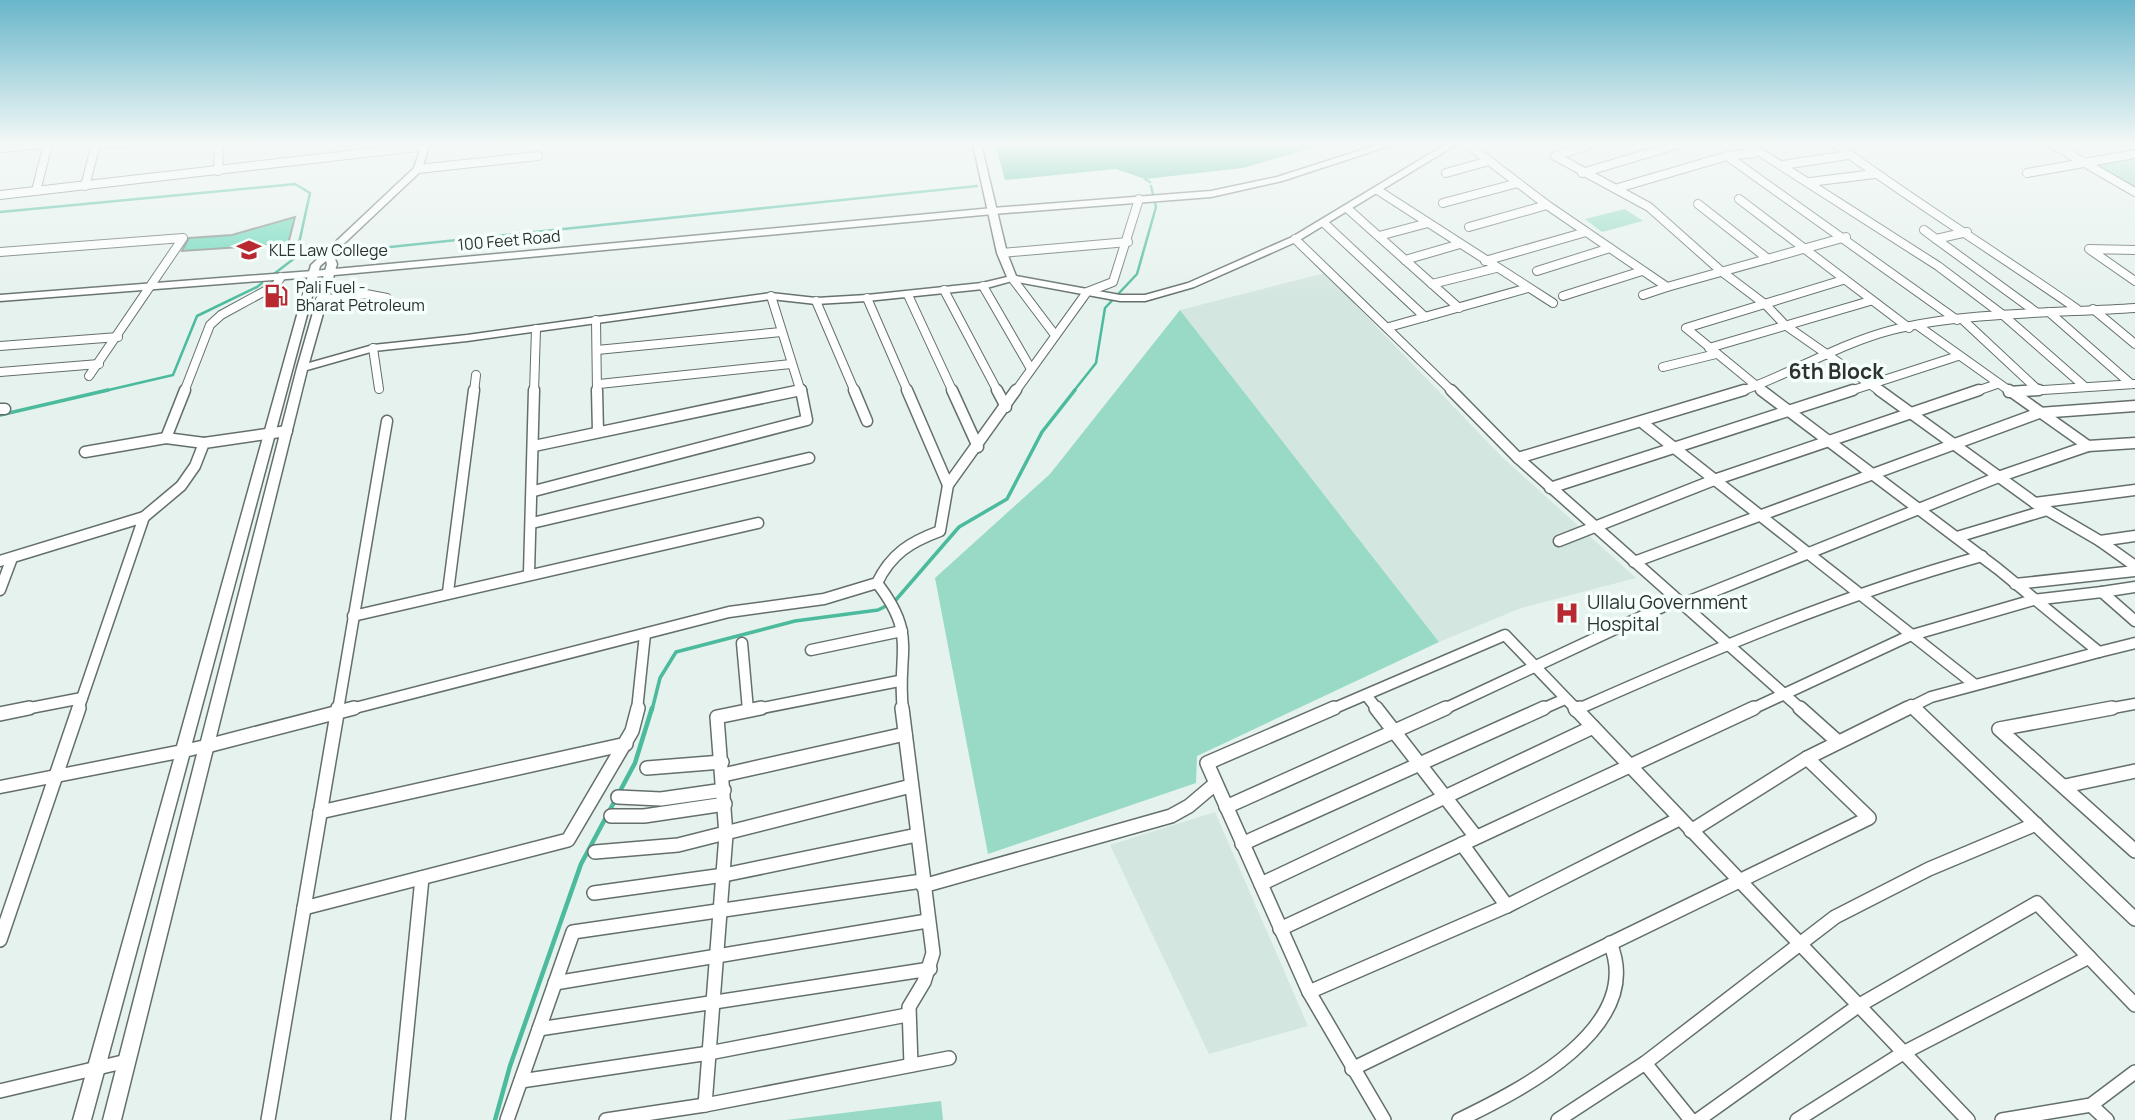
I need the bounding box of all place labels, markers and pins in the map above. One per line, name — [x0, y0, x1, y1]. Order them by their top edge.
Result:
school or university icon: KLE Law College — [235, 236, 263, 264]
place label: KLE Law College — [269, 239, 388, 261]
place label: Pali Fuel - Bharat Petroleum — [296, 276, 425, 316]
fuel station icon: Pali Fuel - Bharat Petroleum — [262, 282, 290, 310]
place label: Ullalu Government Hospital — [1587, 589, 1748, 637]
hospital icon: Ullalu Government Hospital — [1553, 599, 1581, 627]

